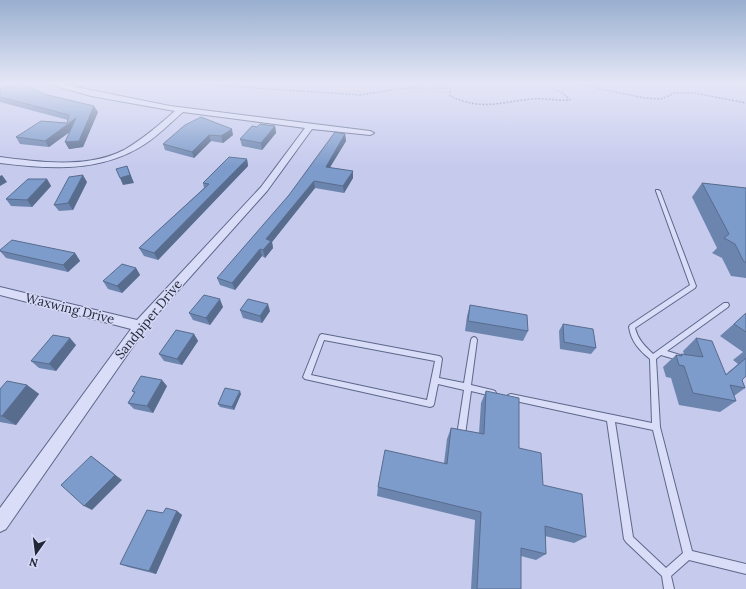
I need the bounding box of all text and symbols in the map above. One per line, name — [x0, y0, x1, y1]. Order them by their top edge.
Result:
street label: Sandpiper Drive — [111, 276, 186, 363]
street label: Waxwing Drive — [24, 289, 116, 328]
north arrow — [16, 533, 56, 573]
text: N — [27, 555, 39, 571]

